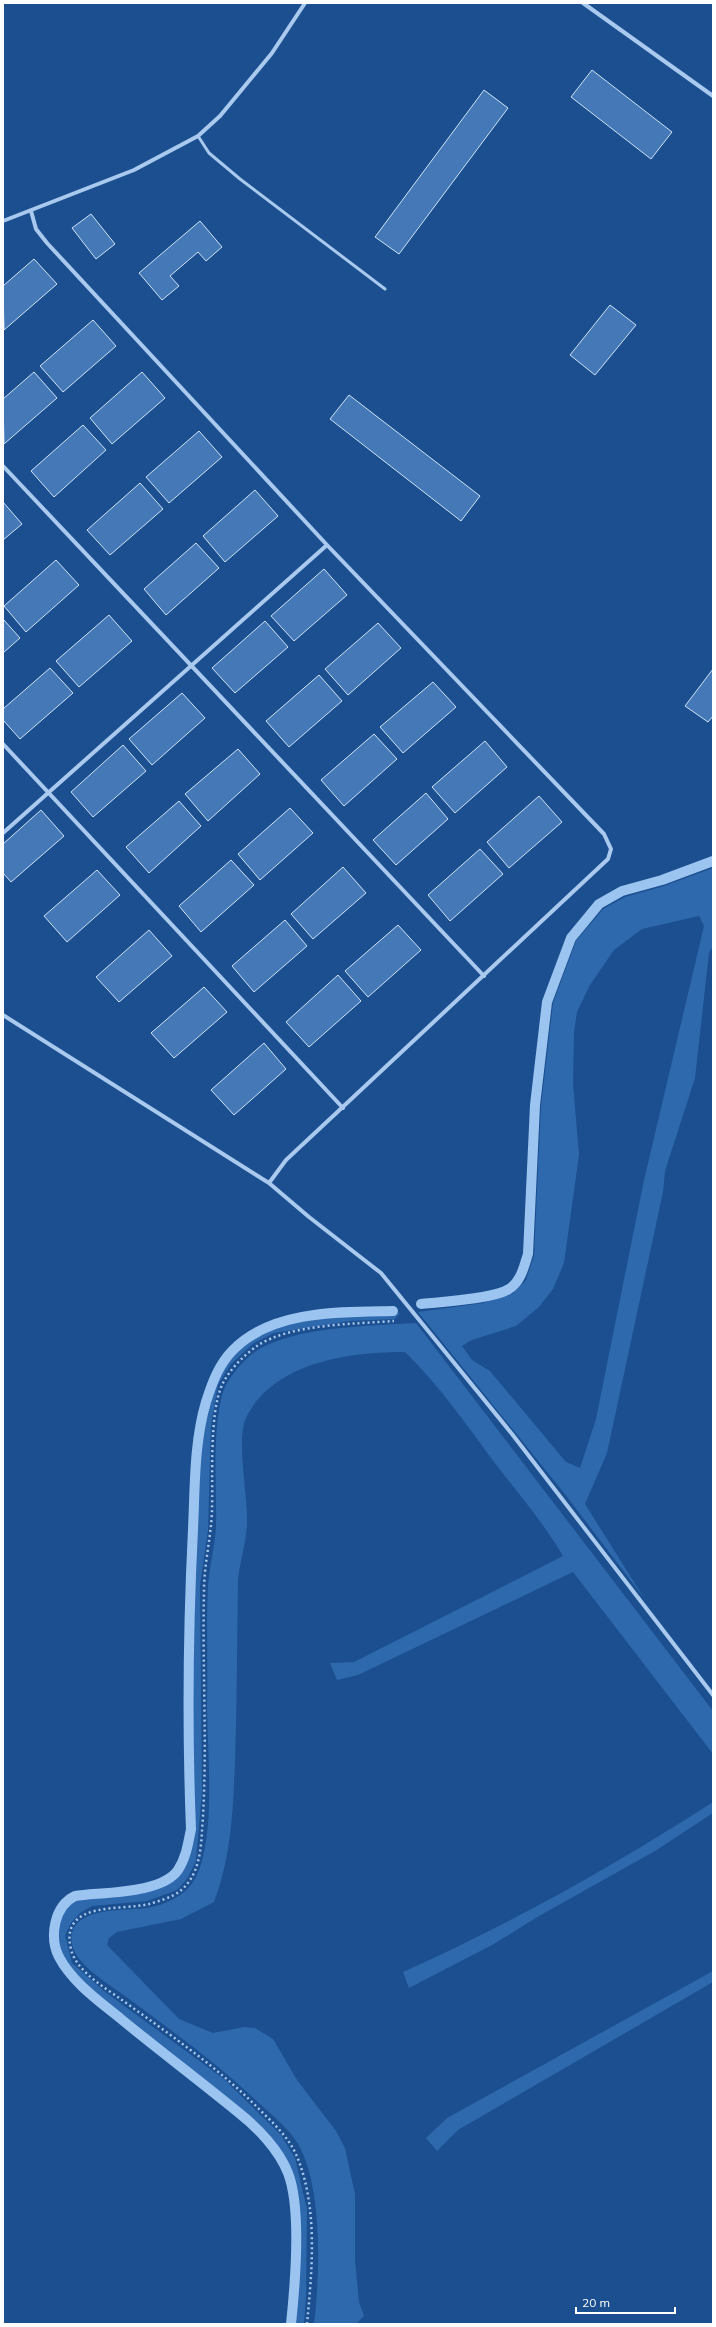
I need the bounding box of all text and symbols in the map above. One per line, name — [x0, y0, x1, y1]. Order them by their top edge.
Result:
scale bar — [576, 2289, 675, 2315]
text: 20 m — [582, 2295, 610, 2310]

